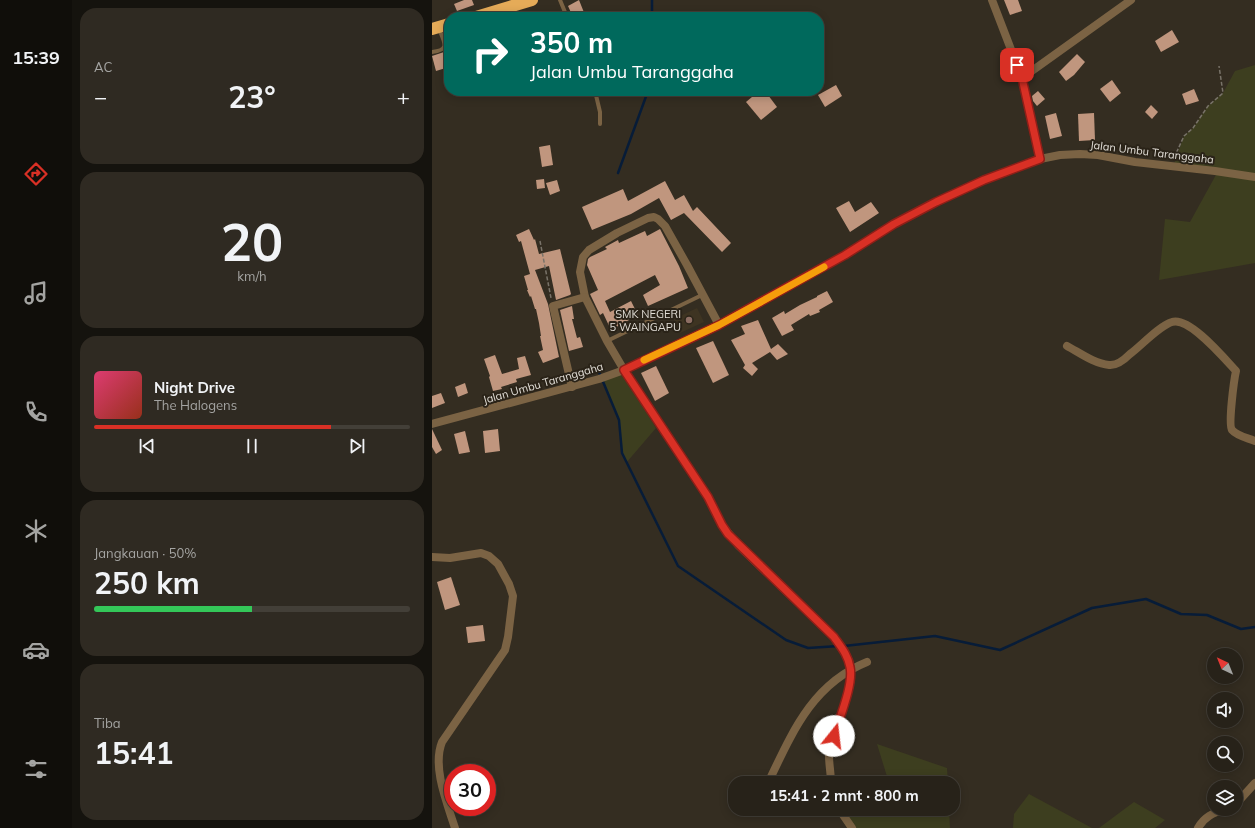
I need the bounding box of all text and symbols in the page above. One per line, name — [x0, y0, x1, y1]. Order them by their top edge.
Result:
text: 350 m — [530, 25, 613, 60]
icon: right — [464, 28, 516, 80]
text: 15:39 — [12, 46, 60, 69]
pin — [1000, 48, 1034, 82]
icon: arrive — [1006, 54, 1028, 76]
text: AC — [94, 59, 112, 75]
text: Jalan Umbu Taranggaha — [530, 60, 734, 83]
text: 23° — [228, 78, 276, 116]
text: − — [94, 83, 107, 111]
text: + — [397, 83, 410, 111]
street label: Jalan Umbu Taranggaha — [1089, 137, 1215, 167]
icon: directions — [22, 160, 50, 188]
text: 20 — [221, 209, 283, 274]
text: km/h — [237, 268, 267, 284]
icon: music — [22, 279, 50, 307]
place label: SMK NEGERI 5 WAINGAPU — [609, 307, 681, 334]
marker: SMK NEGERI 5 WAINGAPU — [684, 315, 694, 325]
street label: Jalan Umbu Taranggaha — [481, 359, 605, 407]
text: Night Drive — [154, 378, 235, 397]
text: The Halogens — [154, 397, 237, 413]
icon: phone — [22, 398, 50, 426]
icon: previous — [136, 435, 158, 457]
icon: pause — [241, 435, 263, 457]
icon: next — [346, 435, 368, 457]
icon: climate — [22, 517, 50, 545]
text: Jangkauan · 50% — [94, 545, 196, 561]
text: 250 km — [94, 564, 200, 602]
icon: car — [22, 636, 50, 664]
north arrow — [1207, 648, 1243, 684]
map controls — [1207, 648, 1243, 816]
button: sound — [1207, 692, 1243, 728]
text: Tiba — [94, 715, 121, 731]
position arrow — [813, 715, 855, 757]
text: 15:41 — [94, 734, 173, 772]
button: search — [1207, 736, 1243, 772]
icon: filters — [22, 755, 50, 783]
speed limit sign: 30 — [444, 764, 496, 816]
button: layers — [1207, 780, 1243, 816]
text: 15:41 · 2 mnt · 800 m — [769, 786, 919, 805]

